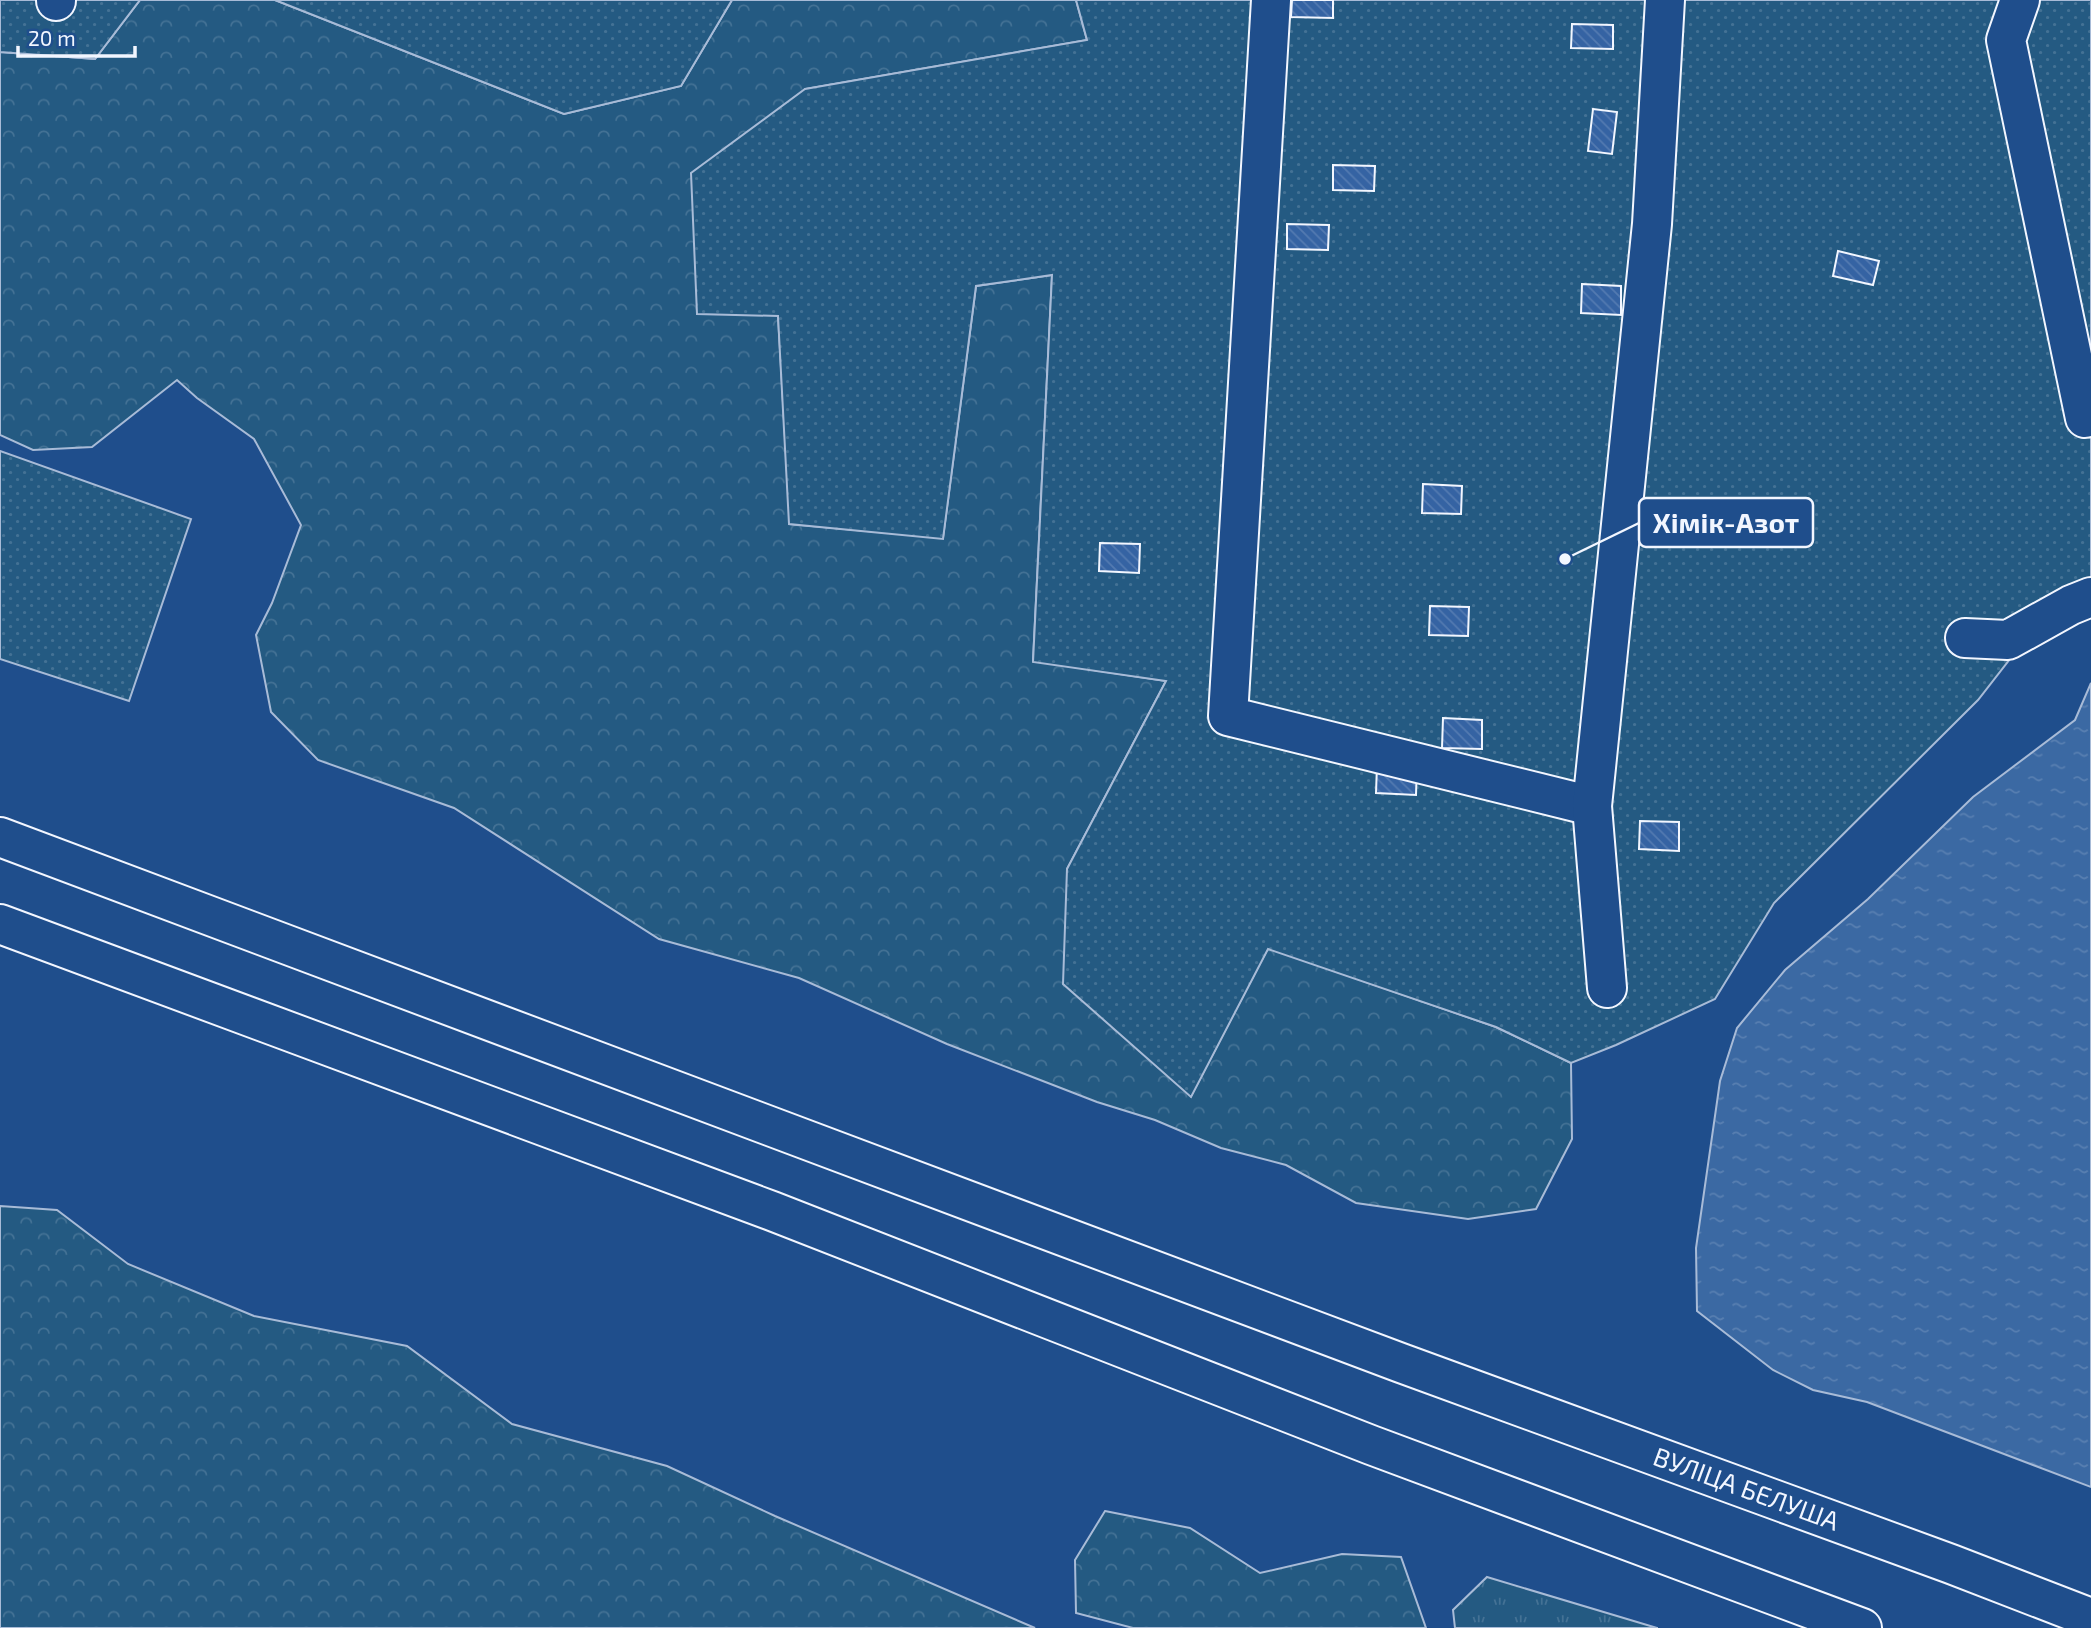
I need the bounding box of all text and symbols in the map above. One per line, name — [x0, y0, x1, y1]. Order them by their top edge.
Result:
scale bar — [18, 14, 135, 58]
text: 20 m — [28, 25, 76, 50]
callout: Хімік-Азот — [1639, 498, 1813, 547]
text: Хімік-Азот — [1653, 505, 1799, 539]
street label: ВУЛІЦА БЕЛУША — [1650, 1440, 1844, 1536]

